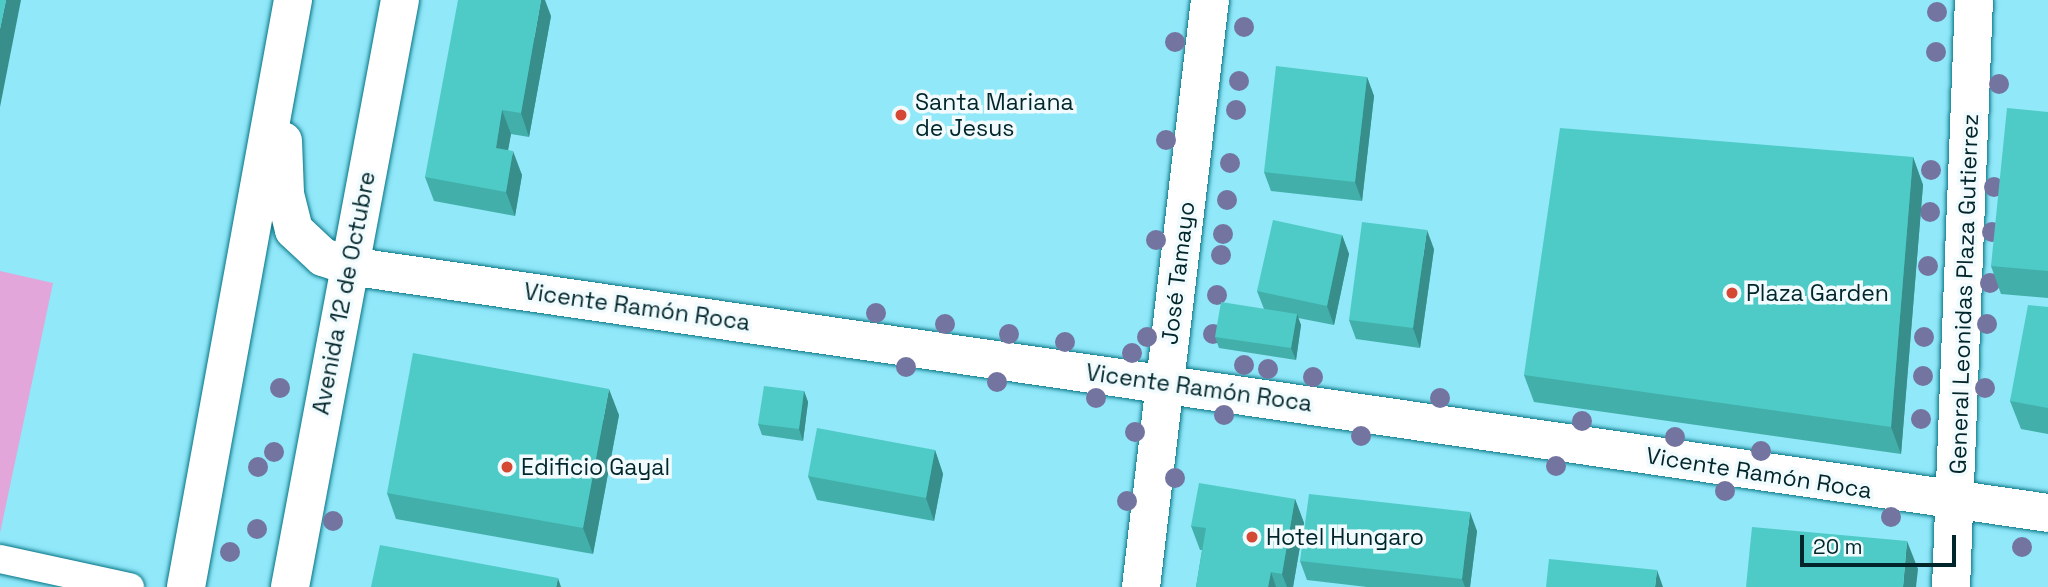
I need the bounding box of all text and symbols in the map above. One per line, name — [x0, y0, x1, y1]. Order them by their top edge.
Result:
place label: Santa Mariana de Jesus — [915, 88, 1074, 142]
marker: Santa Mariana de Jesus — [893, 107, 909, 123]
street label: General Leonidas Plaza Gutierrez — [1944, 113, 1984, 475]
street label: Avenida 12 de Octubre — [307, 169, 381, 417]
street label: José Tamayo — [1155, 200, 1201, 346]
street label: Vicente Ramón Roca — [522, 277, 752, 337]
place label: Plaza Garden — [1746, 279, 1889, 307]
marker: Plaza Garden — [1724, 285, 1740, 301]
street label: Vicente Ramón Roca — [1084, 358, 1314, 418]
street label: Vicente Ramón Roca — [1644, 442, 1874, 504]
place label: Edificio Gayal — [521, 453, 670, 481]
marker: Edificio Gayal — [499, 459, 515, 475]
scale bar — [1803, 520, 1959, 564]
place label: Hotel Hungaro — [1266, 523, 1424, 551]
marker: Hotel Hungaro — [1244, 529, 1260, 545]
text: 20 m — [1813, 533, 1863, 560]

